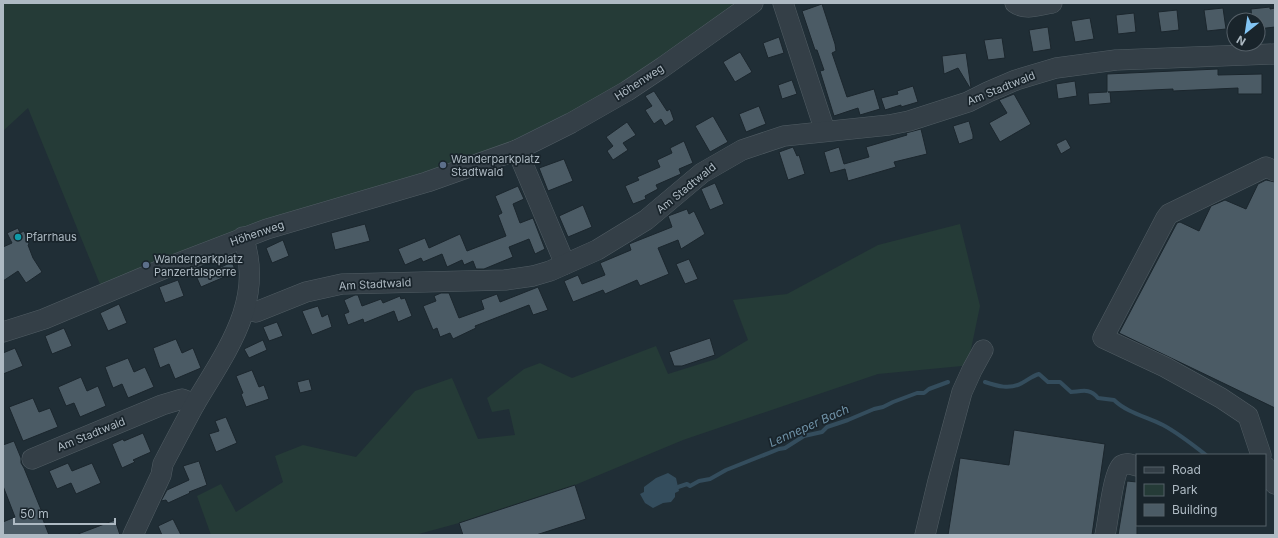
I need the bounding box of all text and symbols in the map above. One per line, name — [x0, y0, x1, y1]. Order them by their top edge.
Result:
north arrow — [1226, 12, 1266, 52]
text: N — [1234, 33, 1248, 49]
street label: Höhenweg — [612, 61, 666, 103]
street label: Am Stadtwald — [965, 68, 1037, 108]
place label: Wanderparkplatz Stadtwald — [451, 152, 540, 179]
marker: Wanderparkplatz Stadtwald — [438, 160, 448, 170]
street label: Am Stadtwald — [653, 160, 719, 216]
street label: Höhenweg — [228, 217, 286, 249]
place label: Pfarrhaus — [26, 230, 77, 244]
marker: Pfarrhaus — [13, 232, 23, 242]
place label: Wanderparkplatz Panzertalsperre — [154, 252, 243, 279]
marker: Wanderparkplatz Panzertalsperre — [141, 260, 151, 270]
street label: Am Stadtwald — [338, 275, 412, 293]
water label: Lenneper Bach — [766, 401, 851, 450]
street label: Am Stadtwald — [55, 414, 127, 454]
legend — [1136, 454, 1266, 526]
text: Road — [1172, 462, 1201, 477]
text: Park — [1172, 482, 1198, 497]
scale bar — [14, 500, 115, 526]
text: Building — [1172, 502, 1217, 517]
text: 50 m — [20, 506, 49, 521]

